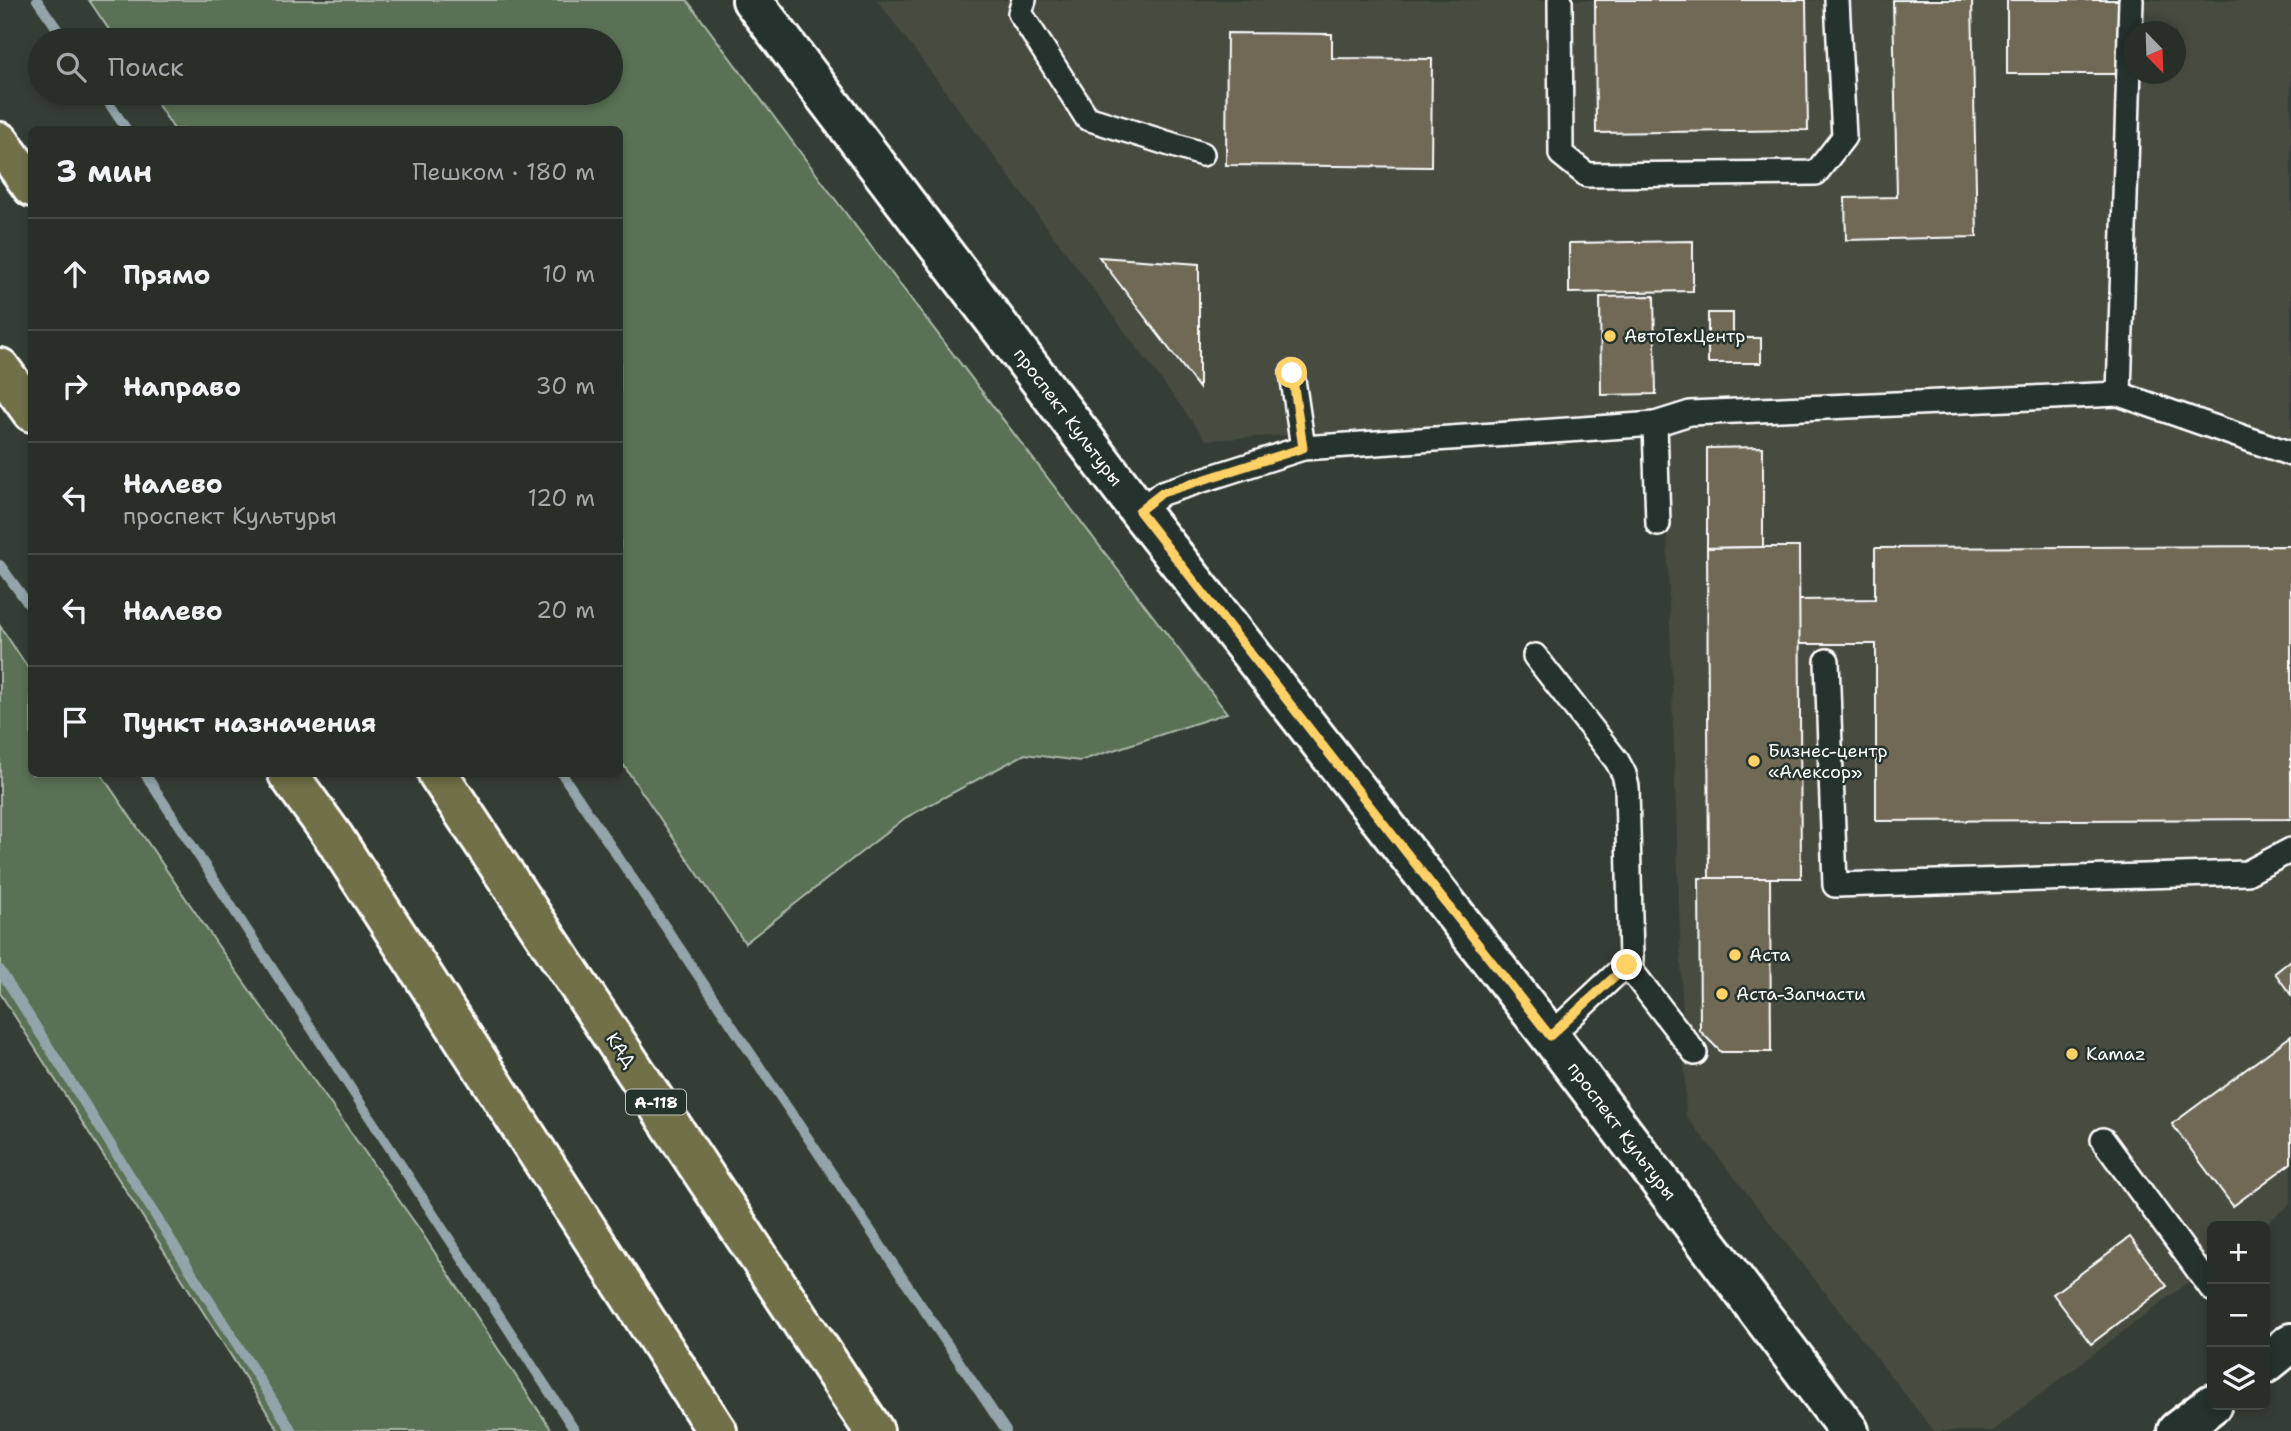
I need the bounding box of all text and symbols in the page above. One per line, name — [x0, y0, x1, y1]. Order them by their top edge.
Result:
north arrow — [2123, 21, 2186, 84]
search box — [28, 28, 623, 105]
icon: search — [52, 48, 90, 86]
text: Поиск — [108, 49, 184, 84]
text: 3 мин — [56, 151, 152, 192]
text: Пешком · 180 m — [412, 157, 595, 187]
icon: ahead — [56, 255, 94, 293]
text: Прямо — [123, 257, 211, 292]
text: 10 m — [542, 259, 595, 289]
place label: АвтоТехЦентр — [1624, 324, 1745, 348]
marker: АвтоТехЦентр — [1602, 328, 1618, 344]
street label: проспект Культуры — [1008, 343, 1128, 491]
route start — [1276, 357, 1307, 388]
icon: right — [56, 367, 94, 405]
text: Направо — [123, 369, 241, 404]
text: 30 m — [536, 371, 595, 401]
text: Налево — [123, 466, 223, 501]
icon: left — [56, 479, 94, 517]
text: 120 m — [527, 483, 595, 513]
text: проспект Культуры — [123, 501, 337, 531]
icon: left — [56, 591, 94, 629]
text: Налево — [123, 593, 223, 628]
text: 20 m — [536, 595, 595, 625]
icon: arrive — [56, 703, 94, 741]
text: Пункт назначения — [123, 705, 376, 740]
place label: Бизнес-центр «Алексор» — [1768, 739, 1888, 784]
marker: Бизнес-центр «Алексор» — [1746, 753, 1762, 769]
place label: Аста — [1749, 943, 1790, 967]
marker: Аста — [1727, 947, 1743, 963]
route end — [1611, 949, 1642, 980]
place label: Аста-Запчасти — [1736, 982, 1866, 1006]
marker: Аста-Запчасти — [1714, 986, 1730, 1002]
street label: КАД — [601, 1028, 642, 1073]
place label: Kamaz — [2086, 1042, 2146, 1066]
marker: Kamaz — [2064, 1046, 2080, 1062]
street label: проспект Культуры — [1562, 1057, 1682, 1205]
road number: А-118 — [626, 1090, 686, 1114]
map controls — [2207, 1221, 2270, 1410]
button: + — [2207, 1221, 2270, 1284]
button: − — [2207, 1284, 2270, 1347]
button: layers — [2207, 1347, 2270, 1410]

